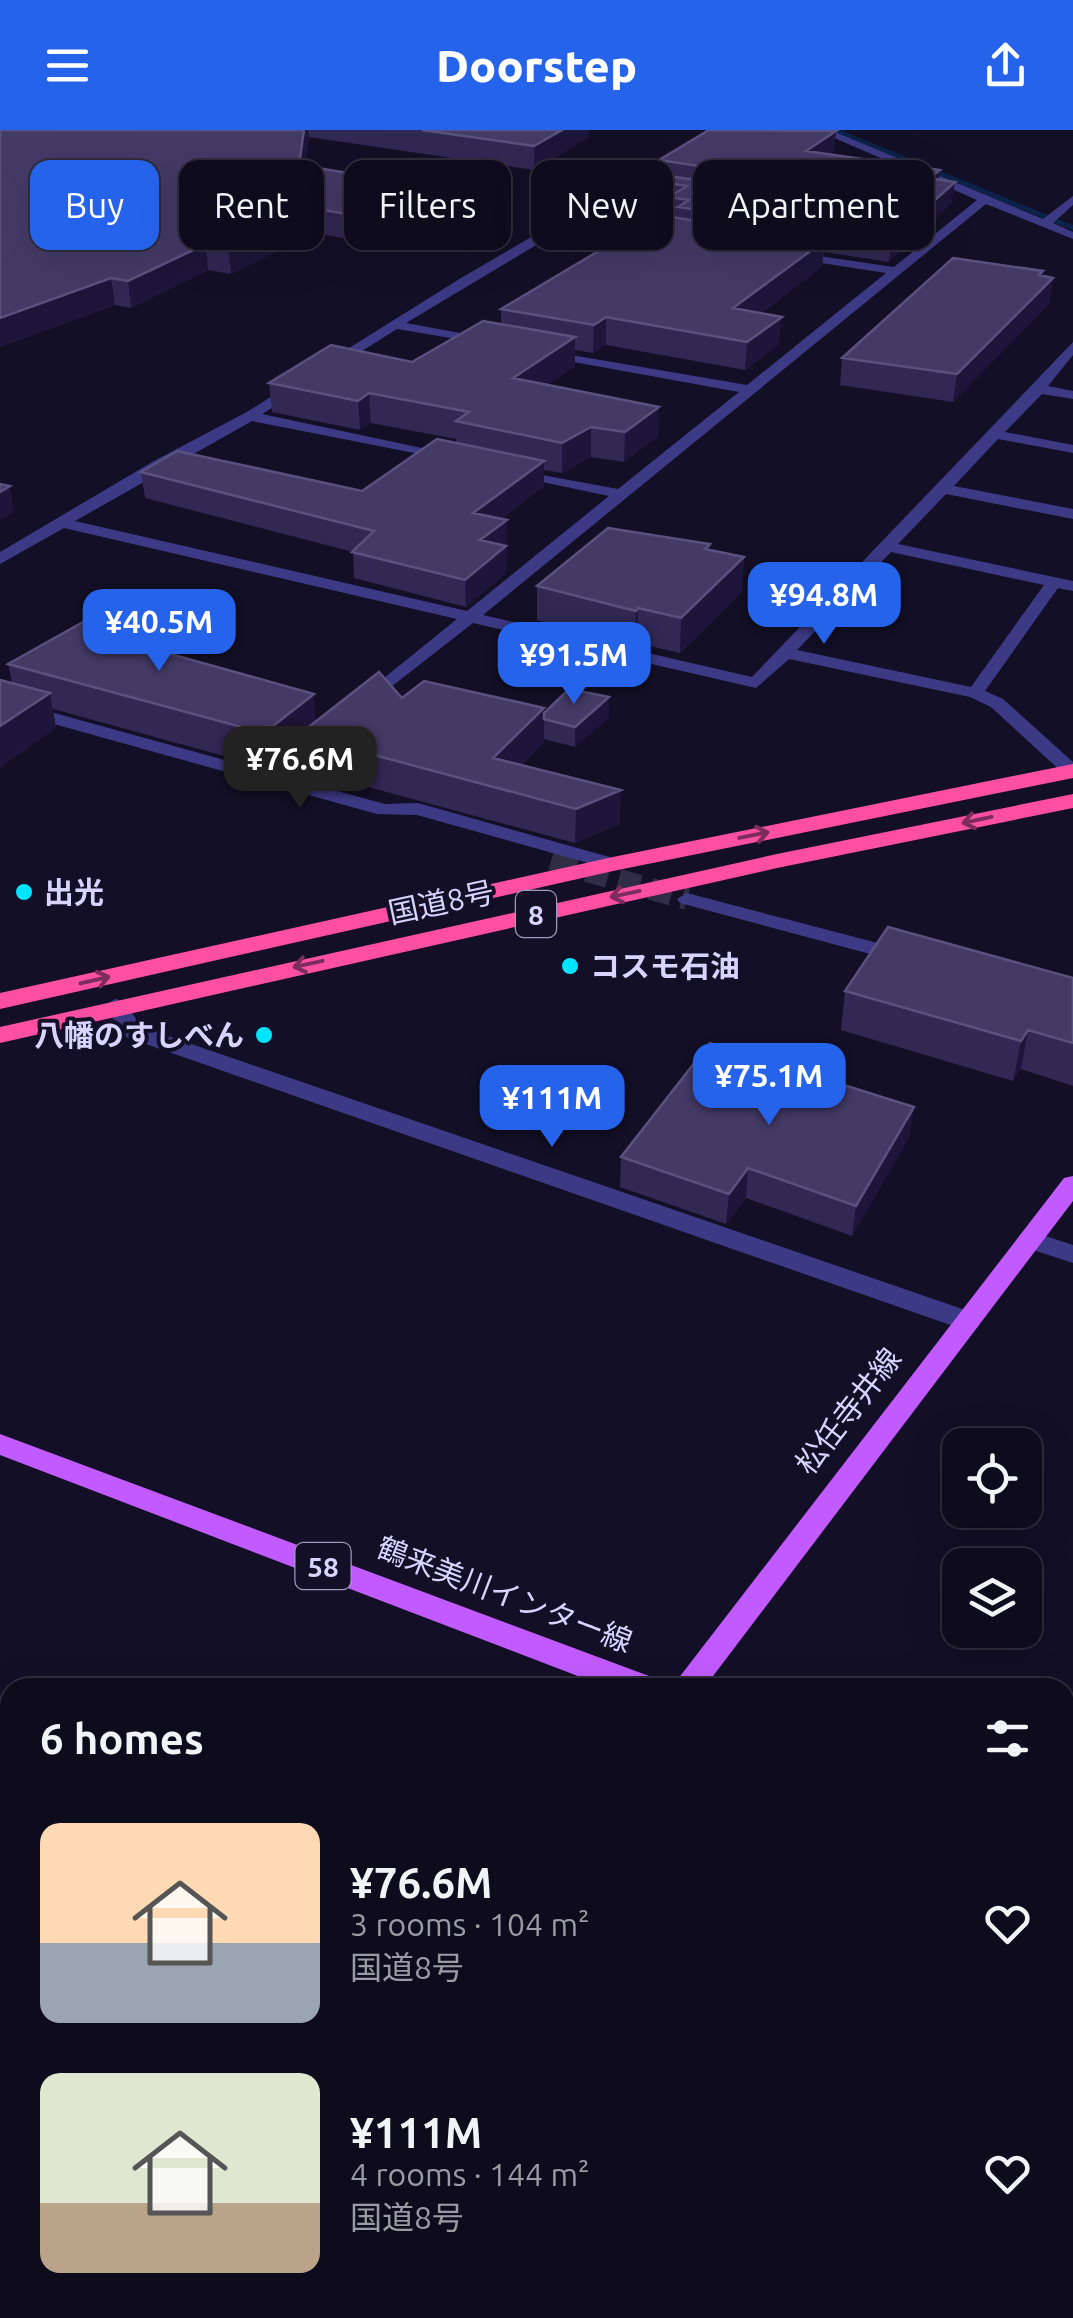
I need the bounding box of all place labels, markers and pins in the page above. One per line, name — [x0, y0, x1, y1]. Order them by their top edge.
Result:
pin: ¥94.8M — [743, 562, 905, 647]
pin: ¥40.5M — [78, 589, 240, 674]
pin: ¥91.5M — [493, 622, 655, 707]
pin: ¥76.6M — [219, 726, 381, 811]
place label: 出光 — [44, 875, 104, 909]
marker: 出光 — [13, 881, 35, 903]
place label: コスモ石油 — [590, 949, 740, 983]
marker: コスモ石油 — [559, 955, 581, 977]
place label: 八幡のすしべん — [34, 1018, 244, 1052]
marker: 八幡のすしべん — [253, 1024, 275, 1046]
pin: ¥75.1M — [688, 1043, 850, 1128]
pin: ¥111M — [482, 1065, 622, 1150]

